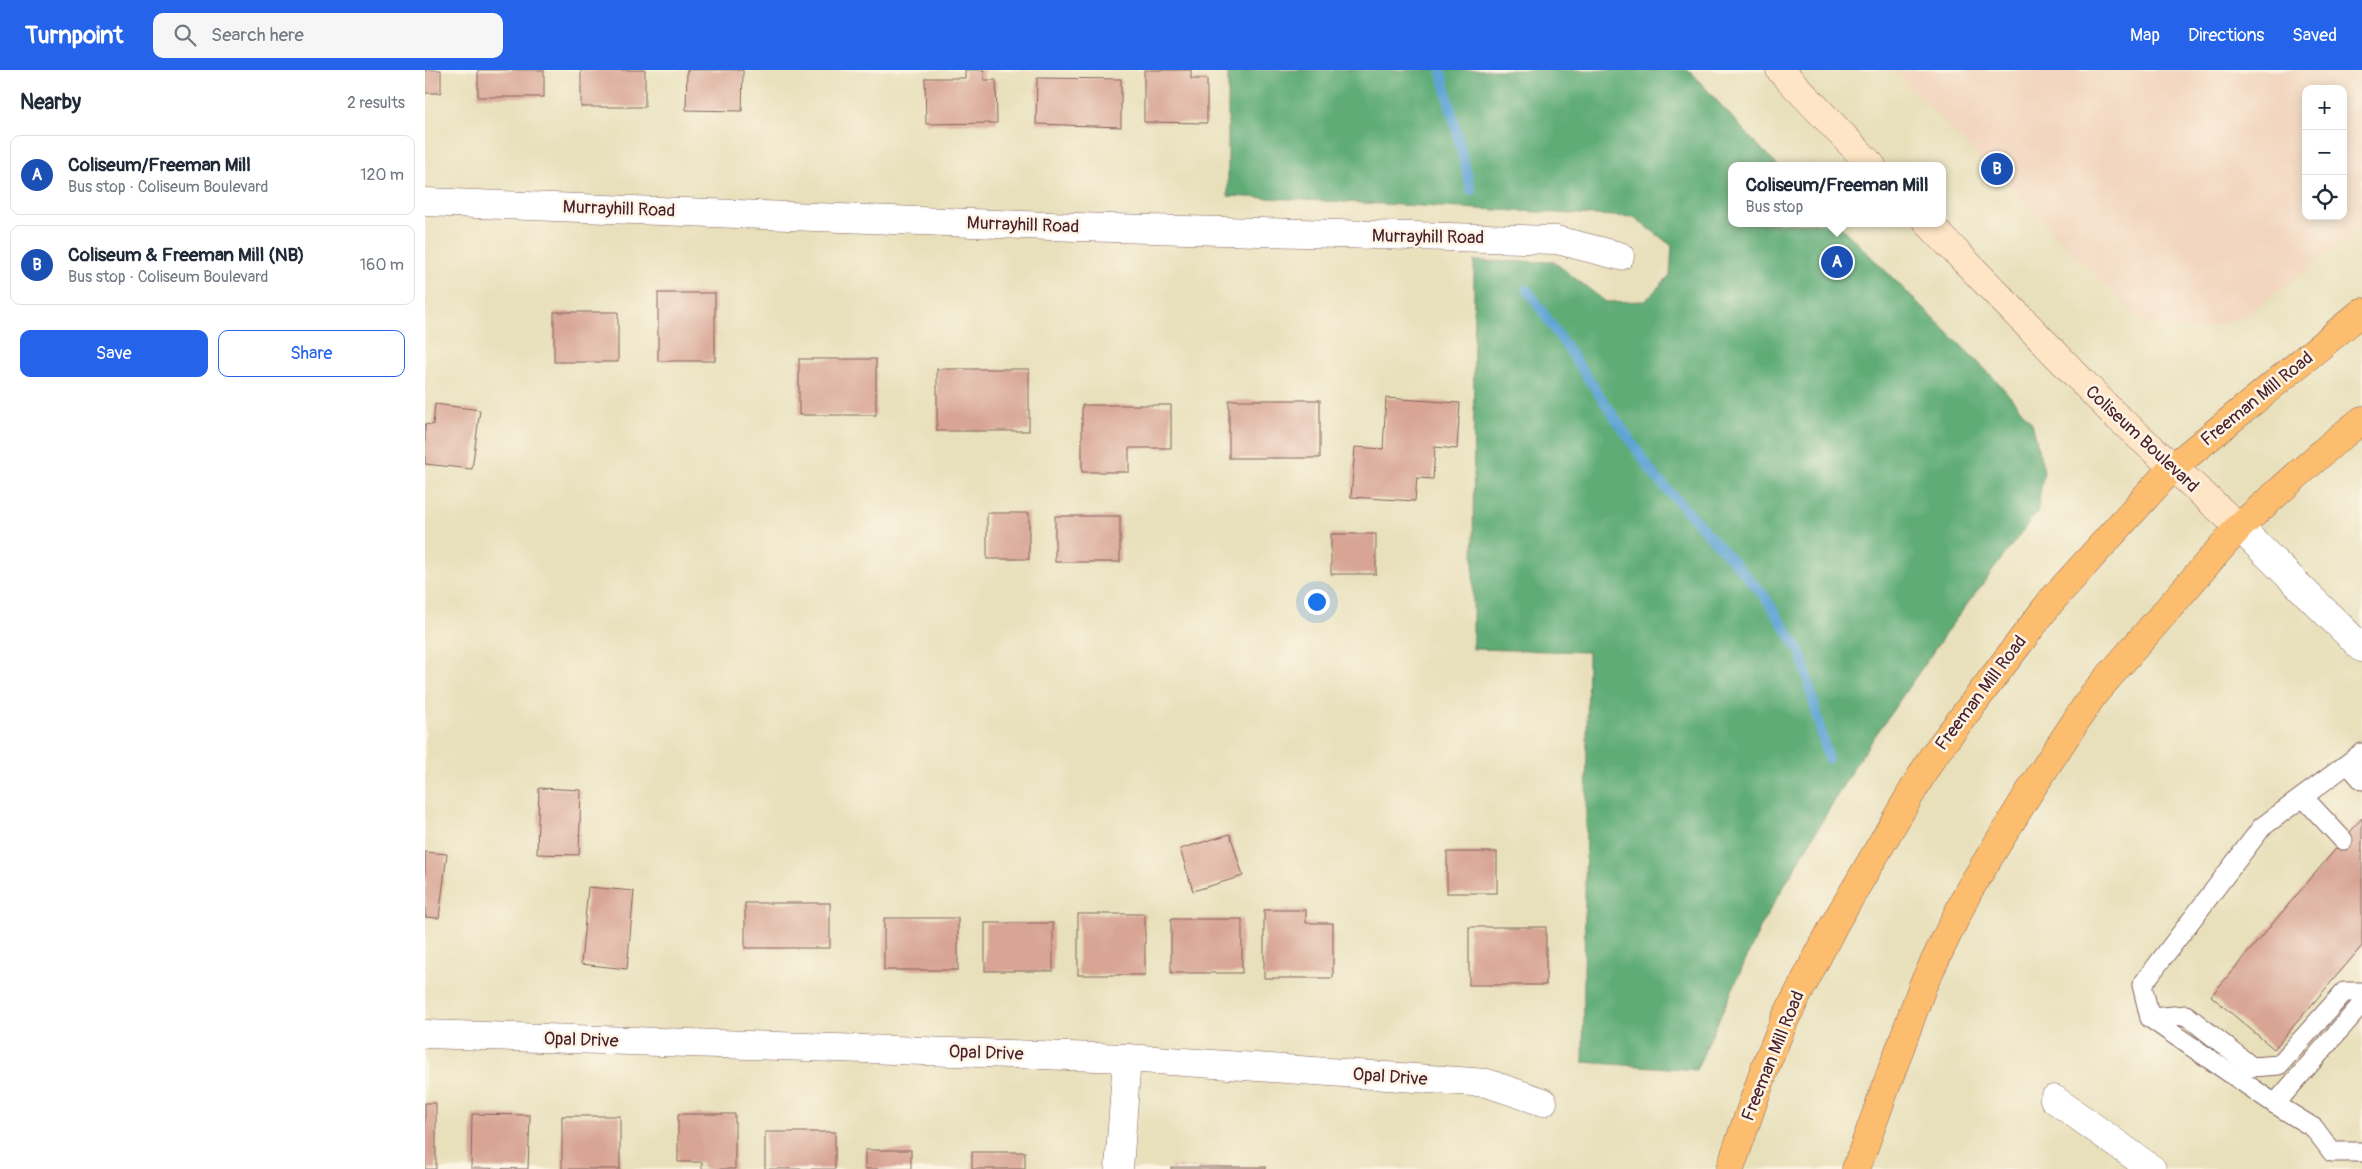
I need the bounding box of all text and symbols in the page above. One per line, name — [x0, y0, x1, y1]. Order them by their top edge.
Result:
search box — [153, 13, 503, 58]
text: Turnpoint — [25, 21, 123, 50]
icon: search — [171, 21, 199, 49]
text: Search here — [211, 23, 304, 47]
text: Map — [2130, 24, 2160, 47]
text: Directions — [2188, 24, 2264, 47]
text: Saved — [2292, 24, 2337, 47]
map controls — [2302, 85, 2347, 220]
button: + — [2302, 85, 2347, 130]
text: Nearby — [20, 89, 81, 116]
text: 2 results — [347, 93, 405, 113]
button: − — [2302, 130, 2347, 175]
pin: B — [1981, 150, 2013, 188]
text: Coliseum/Freeman Mill — [68, 153, 251, 177]
popup — [1728, 162, 1946, 227]
text: A — [32, 165, 42, 185]
text: 120 m — [360, 165, 404, 185]
text: Coliseum/Freeman Mill — [1746, 173, 1928, 197]
button: locate — [2302, 175, 2347, 220]
text: Bus stop · Coliseum Boulevard — [68, 177, 268, 197]
street label: Murrayhill Road — [562, 196, 676, 222]
text: Bus stop — [1746, 197, 1803, 217]
street label: Murrayhill Road — [966, 212, 1080, 238]
street label: Murrayhill Road — [1372, 225, 1484, 249]
text: Coliseum & Freeman Mill (NB) — [68, 243, 305, 267]
pin: A — [1821, 243, 1853, 281]
text: B — [32, 255, 42, 275]
text: 160 m — [360, 255, 404, 275]
text: Bus stop · Coliseum Boulevard — [68, 267, 268, 287]
button: Save — [20, 330, 208, 377]
button: Share — [218, 330, 405, 377]
street label: Freeman Mill Road — [2196, 347, 2318, 451]
street label: Coliseum Boulevard — [2080, 380, 2204, 498]
your location — [1304, 589, 1330, 615]
street label: Freeman Mill Road — [1930, 631, 2032, 755]
street label: Freeman Mill Road — [1736, 988, 1810, 1124]
street label: Opal Drive — [543, 1027, 619, 1053]
street label: Opal Drive — [948, 1040, 1024, 1066]
street label: Opal Drive — [1352, 1063, 1428, 1091]

